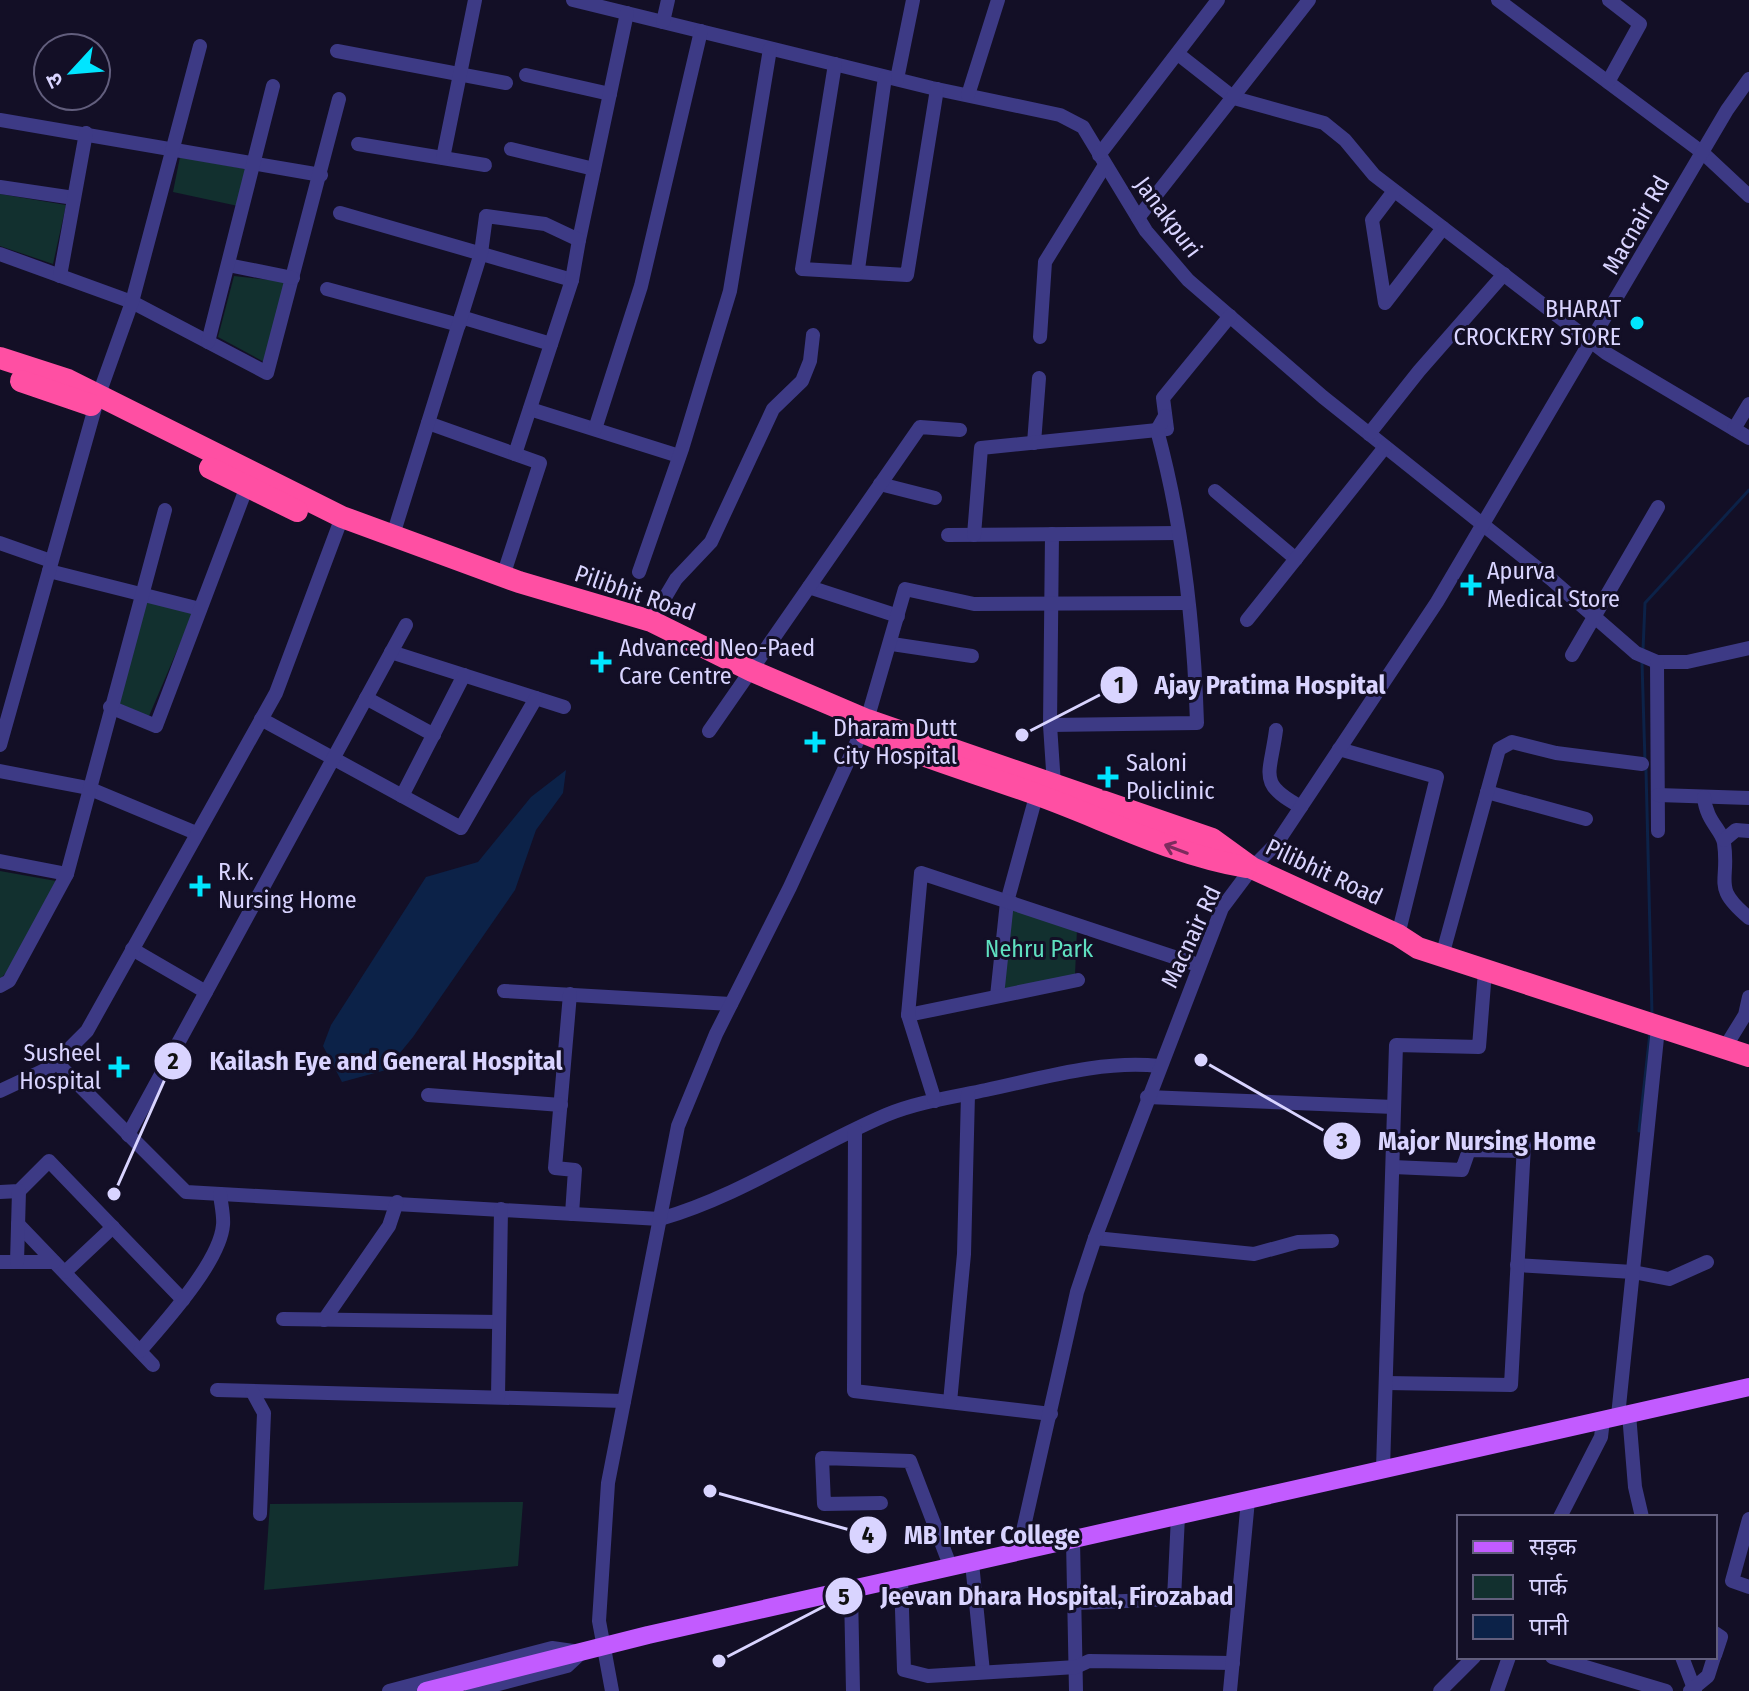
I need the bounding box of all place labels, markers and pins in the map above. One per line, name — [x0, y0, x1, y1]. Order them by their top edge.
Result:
place label: BHARAT CROCKERY STORE — [1454, 295, 1621, 351]
marker: BHARAT CROCKERY STORE — [1628, 314, 1646, 332]
place label: Apurva Medical Store — [1487, 557, 1620, 613]
marker: Apurva Medical Store — [1462, 576, 1480, 594]
place label: Advanced Neo-Paed Care Centre — [619, 634, 815, 690]
marker: Advanced Neo-Paed Care Centre — [590, 651, 612, 673]
callout: Ajay Pratima Hospital — [1099, 660, 1402, 710]
place label: Dharam Dutt City Hospital — [833, 714, 957, 770]
marker: Dharam Dutt City Hospital — [804, 731, 826, 753]
place label: Saloni Policlinic — [1126, 749, 1214, 805]
marker: Saloni Policlinic — [1097, 766, 1119, 788]
place label: R.K. Nursing Home — [218, 858, 357, 914]
marker: R.K. Nursing Home — [189, 875, 211, 897]
callout: Kailash Eye and General Hospital — [153, 1036, 578, 1086]
place label: Susheel Hospital — [19, 1039, 101, 1095]
marker: Susheel Hospital — [108, 1056, 130, 1078]
callout: Major Nursing Home — [1322, 1116, 1612, 1166]
callout: MB Inter College — [848, 1510, 1096, 1560]
callout: Jeevan Dhara Hospital, Firozabad — [824, 1571, 1249, 1621]

